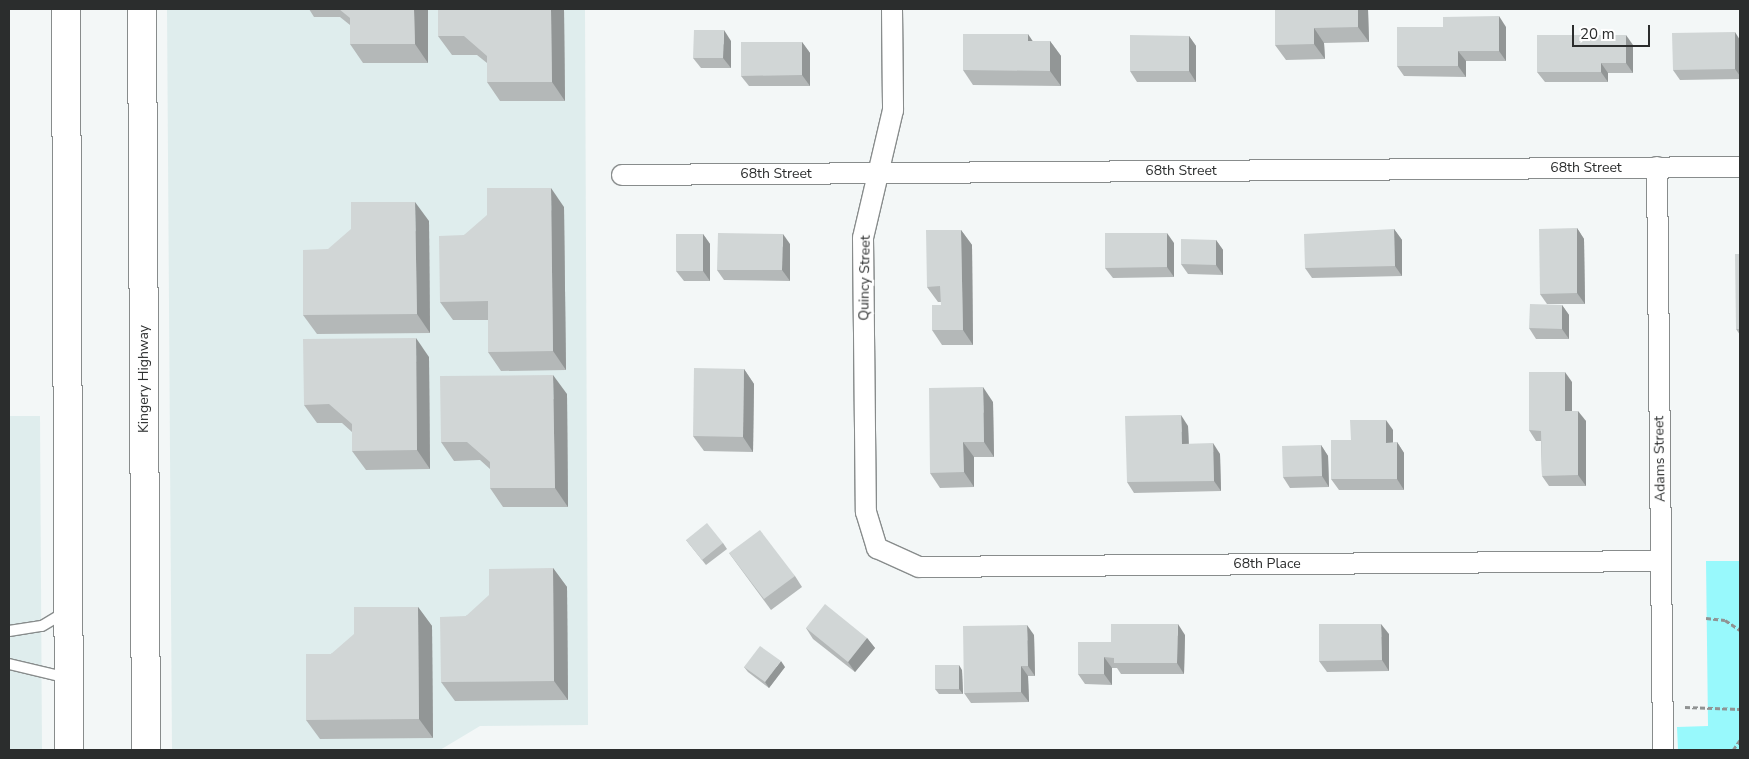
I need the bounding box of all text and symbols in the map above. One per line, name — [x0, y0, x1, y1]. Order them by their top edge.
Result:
scale bar — [1574, 15, 1652, 47]
text: 20 m — [1580, 24, 1615, 44]
street label: 68th Street — [1550, 160, 1622, 176]
street label: 68th Street — [1145, 163, 1217, 179]
street label: 68th Street — [740, 166, 812, 182]
street label: Quincy Street — [856, 235, 874, 321]
street label: Kingery Highway — [136, 325, 152, 433]
street label: Adams Street — [1651, 416, 1669, 502]
street label: 68th Place — [1233, 556, 1301, 572]

